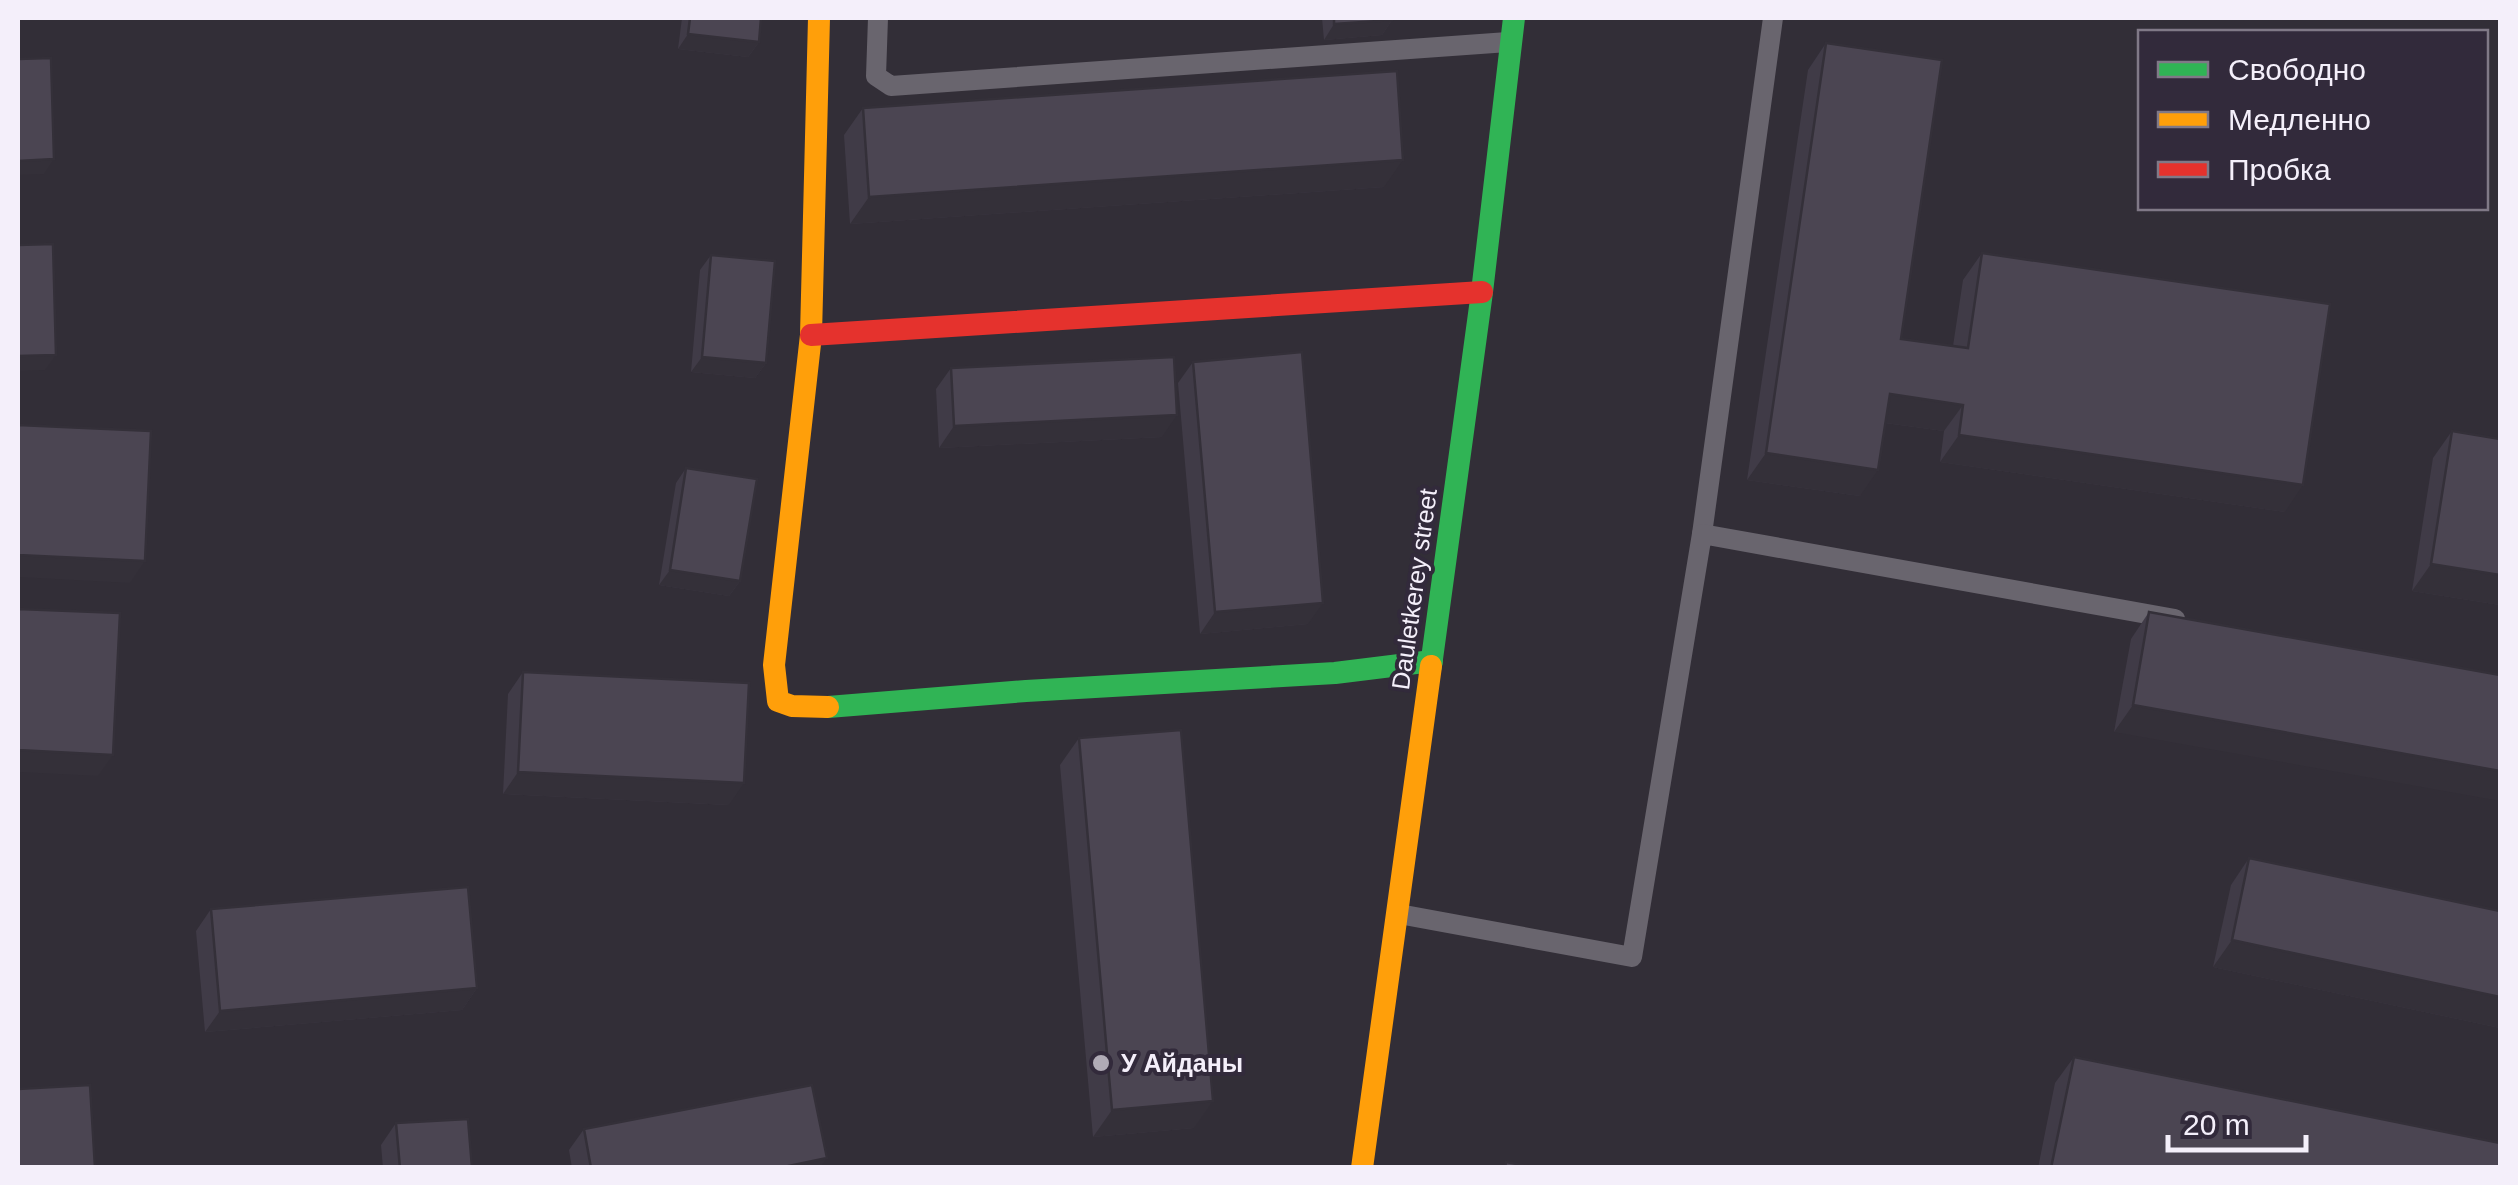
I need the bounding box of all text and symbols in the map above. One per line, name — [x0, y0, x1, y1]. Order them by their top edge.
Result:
legend — [2138, 30, 2488, 210]
text: Свободно — [2228, 53, 2366, 86]
text: Медленно — [2228, 103, 2371, 136]
text: Пробка — [2228, 153, 2331, 186]
street label: Dauletkerey street — [1386, 487, 1442, 691]
place label: У Айданы — [1121, 1049, 1243, 1077]
marker: У Айданы — [1090, 1052, 1112, 1074]
scale bar — [2168, 1090, 2306, 1152]
text: 20 m — [2183, 1108, 2250, 1141]

